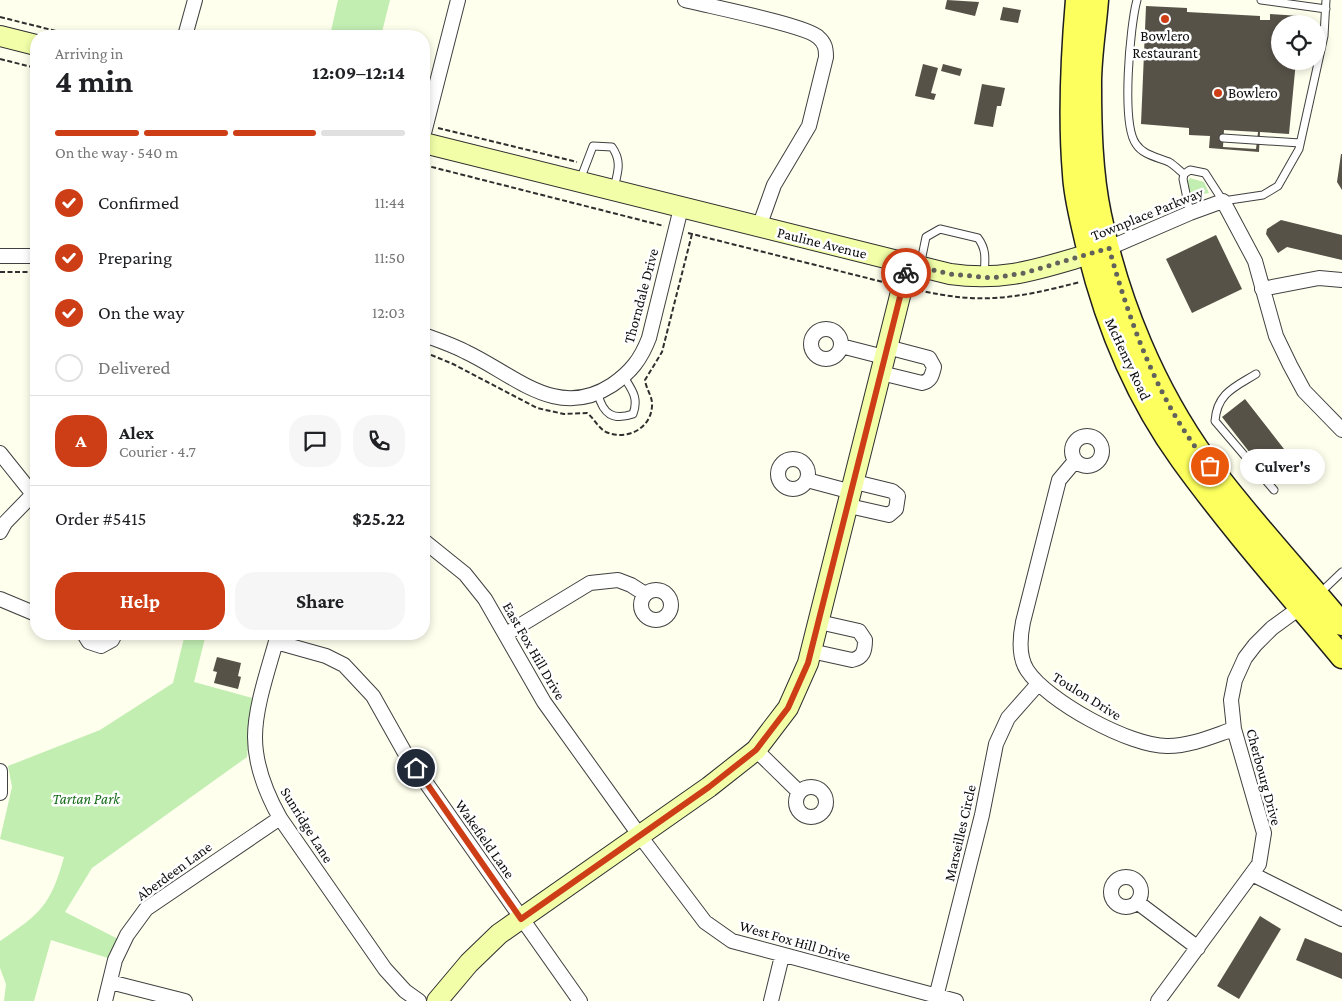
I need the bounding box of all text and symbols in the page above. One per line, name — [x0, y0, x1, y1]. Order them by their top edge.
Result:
marker: Bowlero Restaurant — [1159, 13, 1171, 25]
map controls — [1271, 15, 1326, 70]
button: locate — [1271, 15, 1326, 70]
place label: Bowlero Restaurant — [1132, 28, 1199, 61]
text: Arriving in — [55, 45, 123, 62]
text: 12:09–12:14 — [312, 62, 405, 83]
text: 4 min — [55, 63, 133, 99]
place label: Bowlero — [1228, 85, 1278, 101]
marker: Bowlero — [1212, 87, 1224, 99]
text: On the way · 540 m — [55, 144, 178, 161]
street label: Townplace Parkway — [1089, 184, 1206, 245]
icon: check — [55, 189, 83, 217]
text: Confirmed — [98, 192, 179, 213]
text: 11:44 — [374, 194, 405, 211]
street label: Pauline Avenue — [776, 224, 869, 262]
icon: check — [55, 244, 83, 272]
street label: Thorndale Drive — [621, 246, 661, 345]
text: Preparing — [98, 247, 172, 268]
courier — [881, 248, 931, 298]
text: 11:50 — [374, 249, 405, 266]
icon: bike — [892, 259, 920, 287]
icon: check — [55, 299, 83, 327]
text: On the way — [98, 302, 184, 323]
text: 12:03 — [372, 304, 405, 321]
street label: McHenry Road — [1101, 315, 1154, 403]
text: Delivered — [98, 357, 171, 378]
button: chat — [289, 415, 341, 467]
button: phone — [353, 415, 405, 467]
text: Alex — [119, 422, 154, 443]
text: A — [75, 430, 87, 451]
text: Courier · 4.7 — [119, 443, 196, 460]
pin — [1189, 445, 1231, 487]
callout: Culver's — [1240, 448, 1325, 484]
icon: bag — [1196, 452, 1224, 480]
text: Culver's — [1255, 458, 1310, 475]
text: Order #5415 — [55, 508, 146, 529]
text: $25.22 — [352, 508, 405, 529]
button: Help — [55, 572, 225, 630]
button: Share — [235, 572, 405, 630]
street label: East Fox Hill Drive — [500, 599, 569, 703]
street label: Toulon Drive — [1050, 669, 1125, 724]
street label: Cherbourg Drive — [1242, 727, 1285, 828]
pin — [395, 747, 437, 789]
icon: home — [402, 754, 430, 782]
street label: Marseilles Circle — [941, 783, 979, 883]
street label: Sunridge Lane — [277, 784, 337, 867]
park label: Tartan Park — [52, 791, 121, 807]
street label: Wakefield Lane — [452, 797, 518, 882]
street label: Aberdeen Lane — [133, 838, 215, 904]
street label: West Fox Hill Drive — [738, 918, 853, 965]

